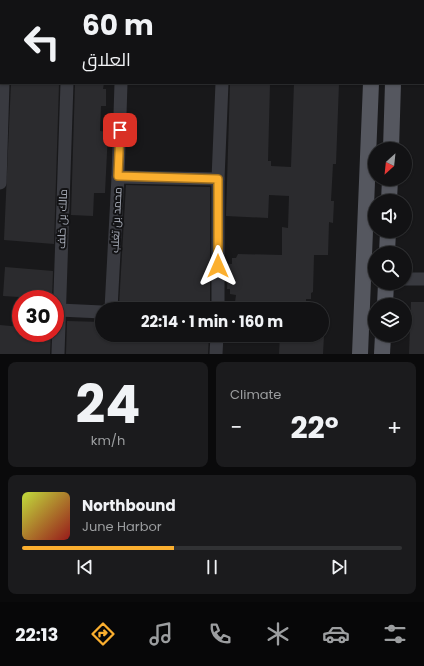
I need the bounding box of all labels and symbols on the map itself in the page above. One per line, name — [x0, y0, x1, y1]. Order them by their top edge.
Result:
pin — [103, 113, 137, 147]
north arrow — [368, 142, 412, 186]
street label: محمد بن تغلب — [106, 187, 126, 253]
street label: مالك بن خلف — [53, 189, 71, 249]
position arrow — [197, 245, 239, 287]
speed limit sign: 30 — [12, 290, 64, 342]

